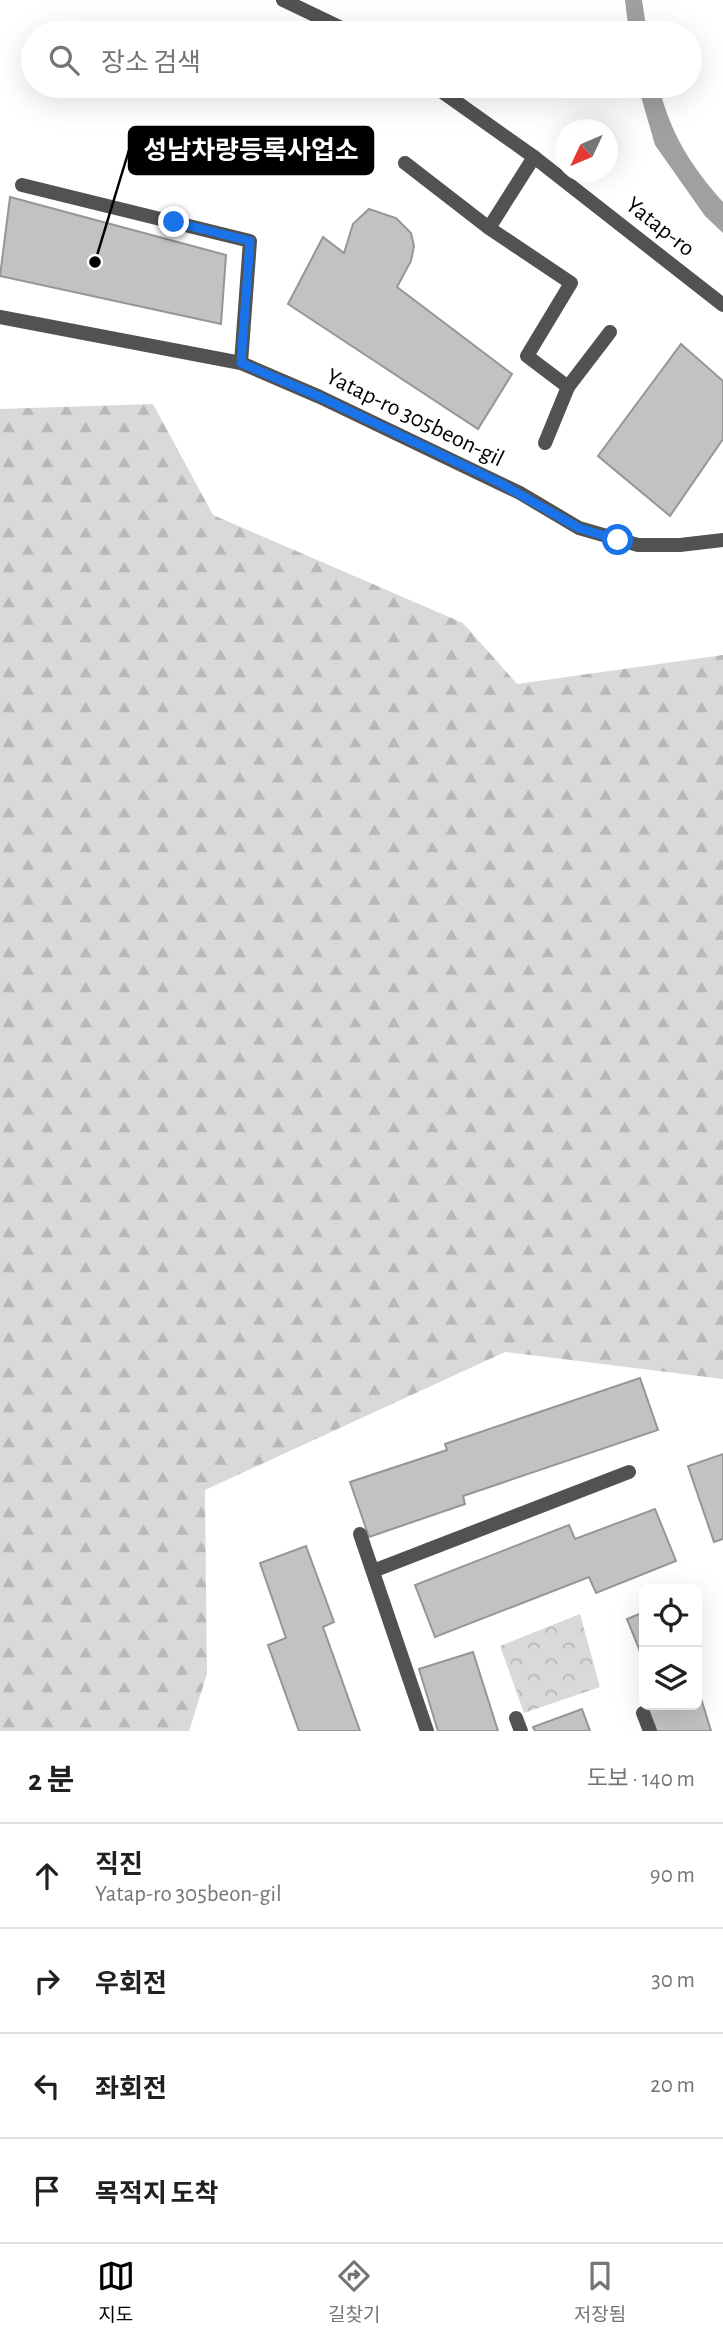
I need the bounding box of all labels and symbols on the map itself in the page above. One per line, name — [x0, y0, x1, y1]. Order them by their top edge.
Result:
north arrow — [555, 119, 618, 182]
callout: 성남차량등록사업소 — [129, 127, 373, 174]
text: 성남차량등록사업소 — [143, 137, 359, 164]
street label: Yatap-ro — [621, 193, 699, 261]
route end — [158, 206, 189, 237]
street label: Yatap-ro 305beon-gil — [322, 365, 508, 471]
route start — [602, 524, 633, 555]

